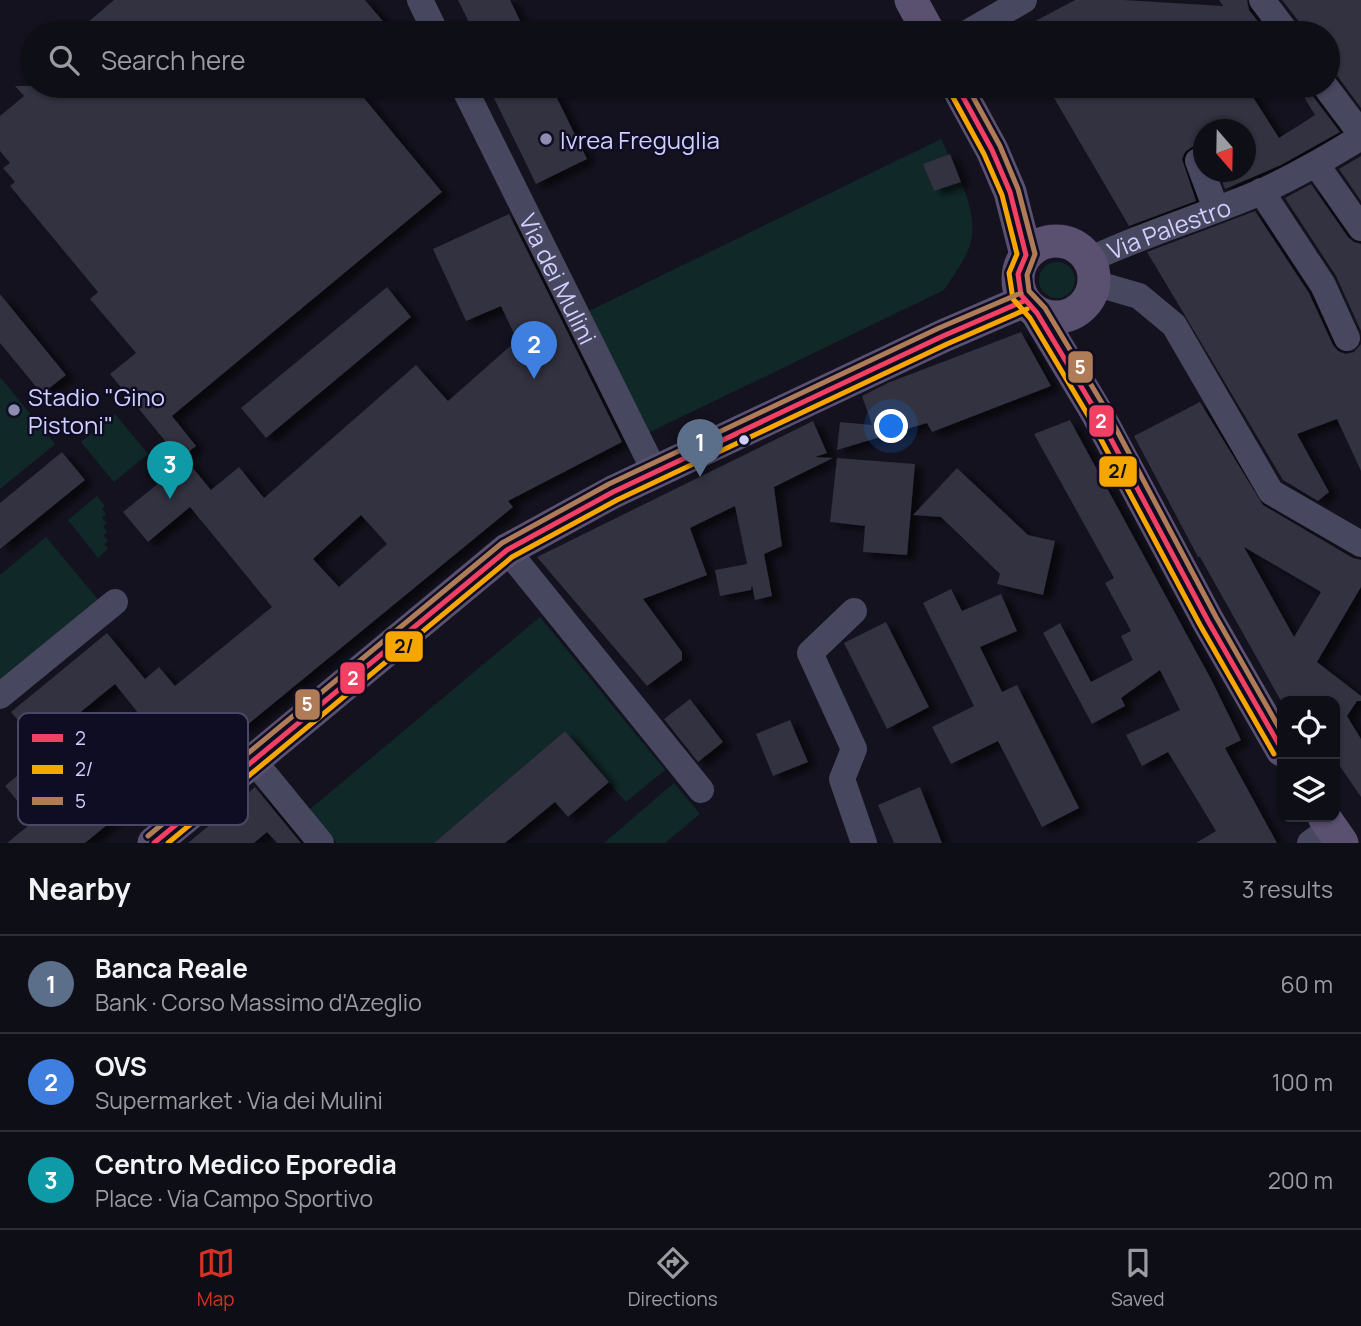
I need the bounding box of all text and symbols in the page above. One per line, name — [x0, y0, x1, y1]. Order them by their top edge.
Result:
search box — [21, 21, 1340, 98]
icon: search — [45, 41, 83, 79]
text: Search here — [101, 42, 246, 78]
north arrow — [1193, 119, 1256, 182]
place label: Ivrea Freguglia — [560, 123, 720, 156]
marker: Ivrea Freguglia — [538, 131, 554, 147]
street label: Via Palestro — [1102, 189, 1235, 266]
street label: Via dei Mulini — [512, 208, 605, 349]
pin: 2 — [511, 321, 557, 379]
line badge: 5 — [1067, 350, 1094, 384]
text: 5 — [1074, 354, 1086, 380]
place label: Stadio "Gino Pistoni" — [28, 380, 165, 441]
marker: Stadio "Gino Pistoni" — [6, 402, 22, 418]
line badge: 2 — [1088, 404, 1115, 438]
text: 2 — [1095, 408, 1107, 434]
your location — [874, 409, 908, 443]
pin: 1 — [677, 419, 723, 477]
unlabelled marker — [737, 433, 751, 447]
pin: 3 — [147, 441, 193, 499]
line badge: 2/ — [1098, 455, 1138, 488]
text: 2/ — [1108, 458, 1128, 484]
line badge: 2/ — [384, 630, 424, 663]
text: 2/ — [394, 633, 414, 659]
line badge: 2 — [339, 661, 366, 695]
text: 2 — [347, 665, 359, 691]
line badge: 5 — [294, 688, 321, 721]
text: 5 — [301, 691, 313, 717]
map controls — [1277, 696, 1340, 822]
button: locate — [1277, 696, 1340, 759]
legend — [18, 713, 248, 825]
text: 2 — [75, 725, 86, 751]
text: 2/ — [75, 756, 93, 782]
button: layers — [1277, 759, 1340, 822]
text: 5 — [75, 788, 86, 814]
text: Nearby — [28, 868, 131, 909]
text: 3 results — [1242, 873, 1333, 905]
text: Banca Reale — [95, 950, 248, 986]
text: 1 — [46, 968, 56, 1000]
text: 60 m — [1281, 968, 1333, 1000]
text: Bank · Corso Massimo d'Azeglio — [95, 986, 422, 1018]
text: OVS — [95, 1048, 147, 1084]
text: 2 — [44, 1066, 58, 1098]
text: 100 m — [1272, 1066, 1333, 1098]
text: Supermarket · Via dei Mulini — [95, 1084, 383, 1116]
text: Centro Medico Eporedia — [95, 1146, 397, 1182]
text: 3 — [44, 1164, 58, 1196]
text: 200 m — [1268, 1164, 1333, 1196]
text: Place · Via Campo Sportivo — [95, 1182, 373, 1214]
tab: Map — [197, 1244, 235, 1312]
tab: Directions — [628, 1244, 718, 1312]
tab: Saved — [1111, 1244, 1164, 1312]

